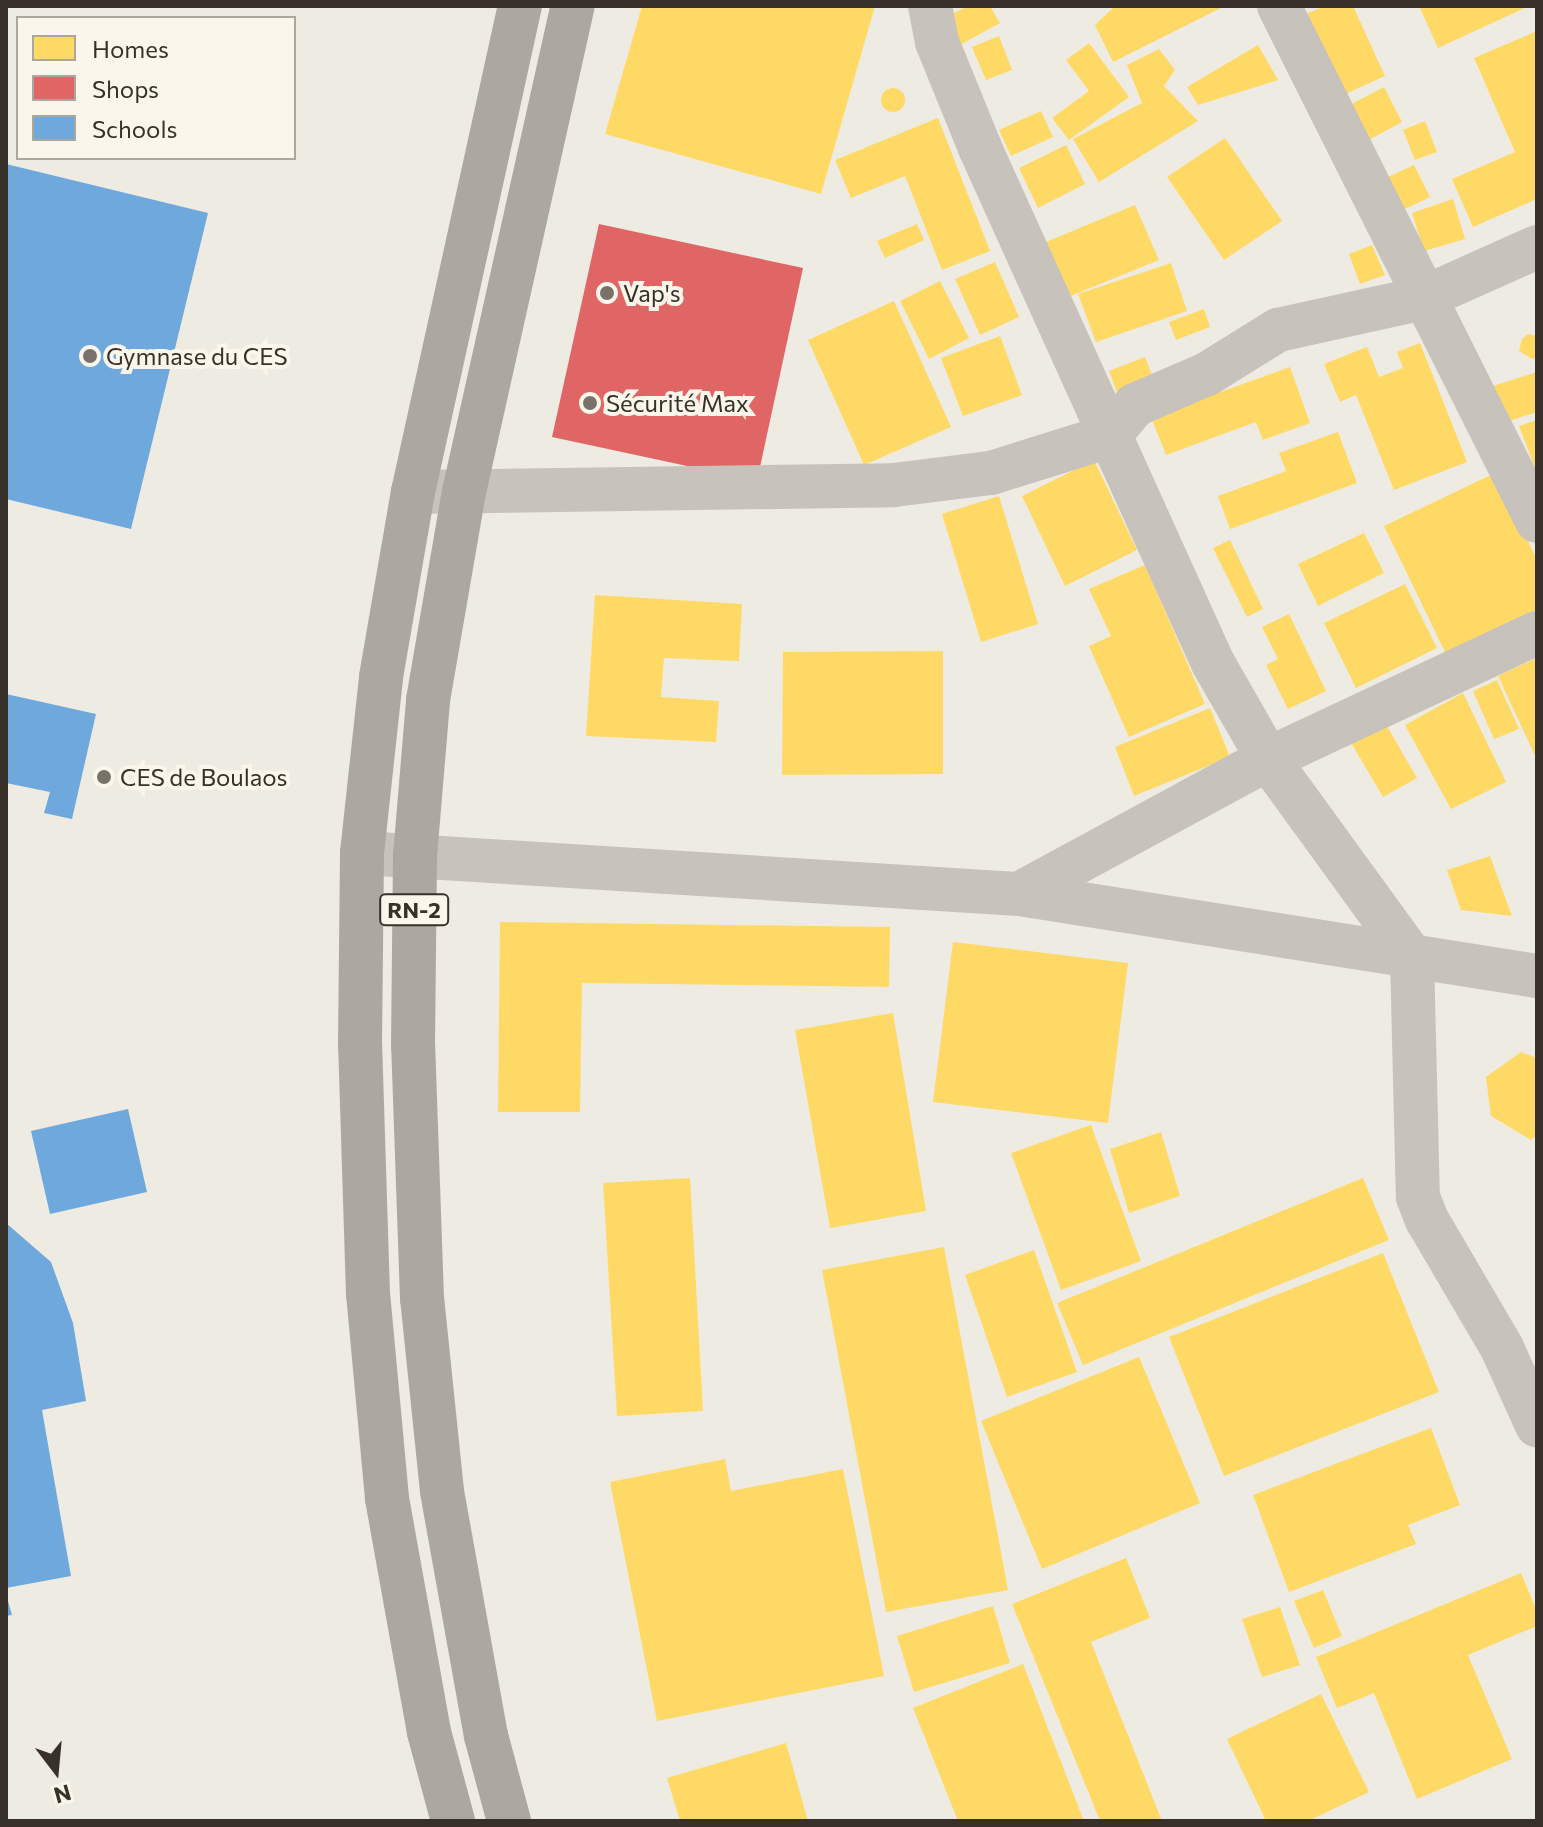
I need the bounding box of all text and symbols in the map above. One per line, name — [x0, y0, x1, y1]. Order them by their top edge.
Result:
legend — [16, 16, 296, 160]
text: Homes — [92, 34, 169, 63]
text: Shops — [92, 74, 159, 103]
text: Schools — [92, 114, 177, 143]
place label: Vap's — [623, 279, 681, 307]
marker: Vap's — [598, 284, 616, 302]
place label: Gymnase du CES — [106, 342, 288, 370]
marker: Gymnase du CES — [81, 347, 99, 365]
place label: Sécurité Max — [606, 389, 749, 417]
marker: Sécurité Max — [581, 394, 599, 412]
place label: CES de Boulaos — [120, 763, 287, 791]
marker: CES de Boulaos — [95, 768, 113, 786]
road number: RN-2 — [378, 892, 450, 928]
north arrow — [16, 1731, 96, 1811]
text: N — [51, 1779, 74, 1810]

